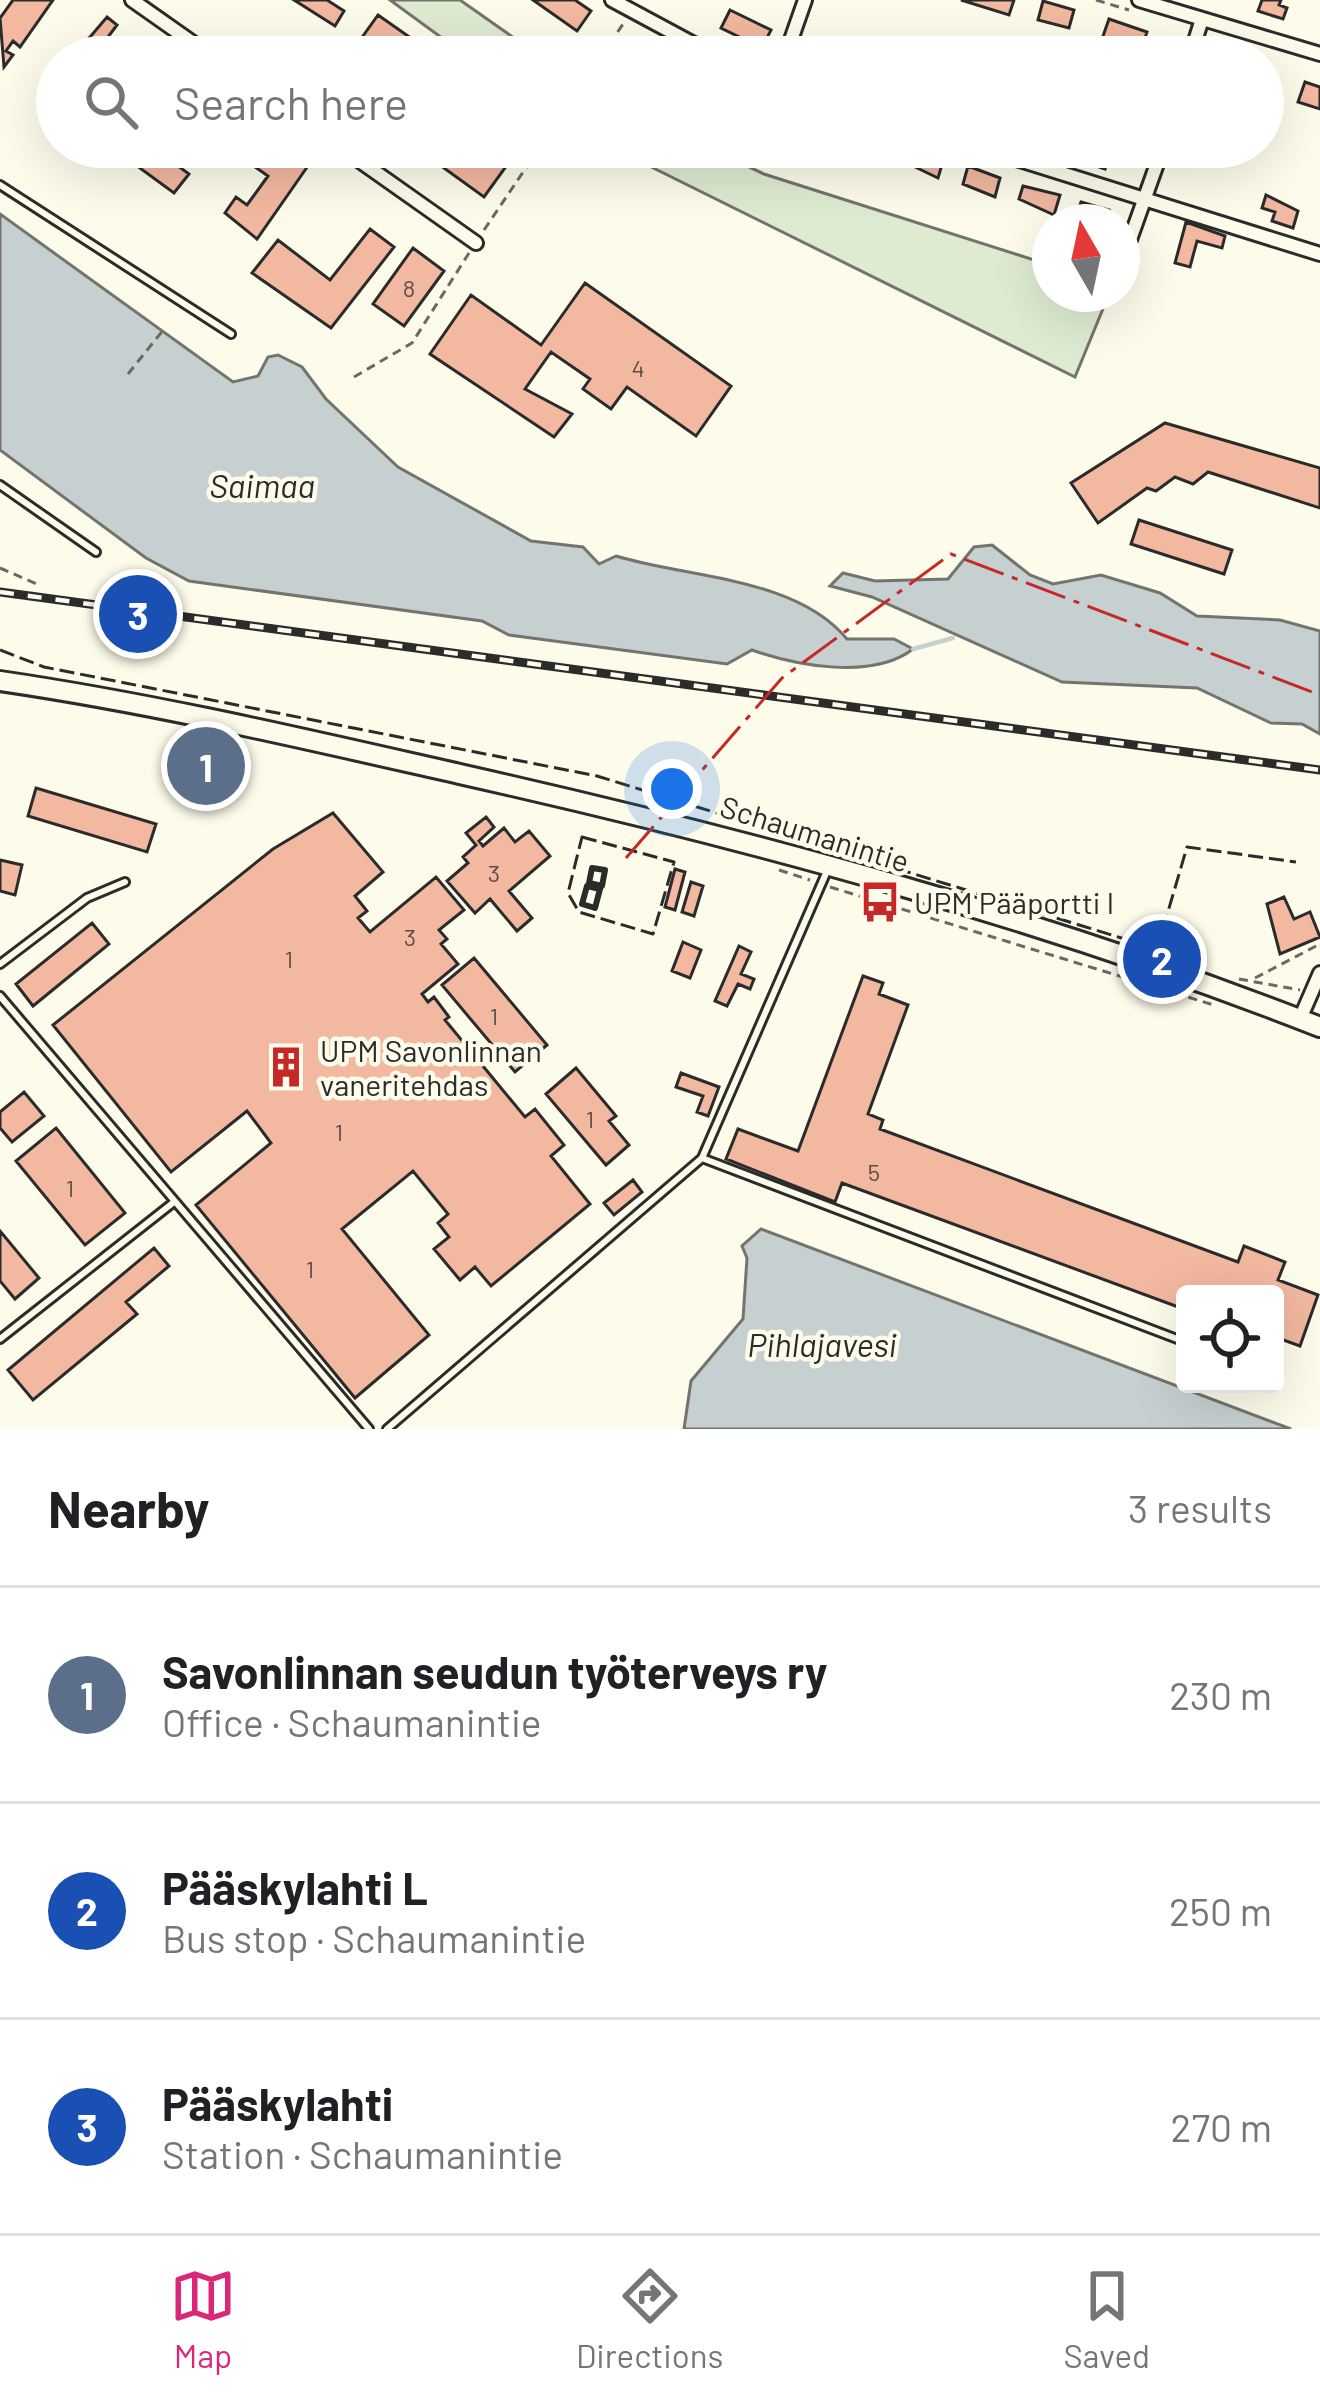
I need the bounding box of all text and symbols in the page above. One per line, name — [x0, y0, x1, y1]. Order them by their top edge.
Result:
search box — [36, 36, 1284, 168]
icon: search — [78, 69, 144, 135]
text: Search here — [174, 75, 408, 129]
north arrow — [1032, 204, 1140, 312]
house number: 8 — [403, 273, 415, 302]
house number: 4 — [631, 353, 645, 382]
water label: Saimaa — [209, 465, 315, 505]
pin: 3 — [99, 569, 177, 659]
pin: 1 — [167, 721, 245, 811]
your location — [642, 759, 702, 819]
street label: Schaumanintie — [716, 787, 914, 879]
house number: 3 — [488, 858, 500, 887]
bus stop icon: UPM Pääportti I — [857, 879, 903, 925]
place label: UPM Pääportti I — [914, 884, 1114, 920]
pin: 2 — [1123, 914, 1201, 1004]
house number: 3 — [404, 922, 416, 951]
house number: 1 — [285, 944, 293, 973]
house number: 1 — [490, 1001, 498, 1030]
place label: UPM Savonlinnan vaneritehdas — [320, 1032, 542, 1102]
building icon: UPM Savonlinnan vaneritehdas — [263, 1044, 309, 1090]
house number: 1 — [586, 1104, 594, 1133]
house number: 1 — [335, 1117, 343, 1146]
house number: 5 — [868, 1157, 880, 1186]
house number: 1 — [66, 1173, 74, 1202]
house number: 1 — [306, 1254, 314, 1283]
map controls — [1176, 1285, 1284, 1393]
button: locate — [1176, 1285, 1284, 1393]
water label: Pihlajavesi — [747, 1324, 897, 1364]
text: Nearby — [48, 1477, 209, 1538]
text: 3 results — [1128, 1484, 1272, 1531]
text: Savonlinnan seudun työterveys ry — [162, 1644, 827, 1698]
text: 1 — [80, 1671, 94, 1718]
text: 230 m — [1169, 1671, 1272, 1718]
text: Office · Schaumanintie — [162, 1698, 542, 1745]
text: Pääskylahti L — [162, 1860, 428, 1914]
text: 2 — [76, 1887, 98, 1934]
text: 250 m — [1169, 1887, 1272, 1934]
text: Bus stop · Schaumanintie — [162, 1914, 586, 1961]
text: Pääskylahti — [162, 2076, 393, 2130]
text: 3 — [76, 2103, 98, 2150]
text: 270 m — [1171, 2103, 1272, 2150]
text: Station · Schaumanintie — [162, 2130, 563, 2177]
tab: Map — [170, 2263, 236, 2375]
tab: Directions — [576, 2263, 723, 2375]
tab: Saved — [1063, 2263, 1150, 2375]

